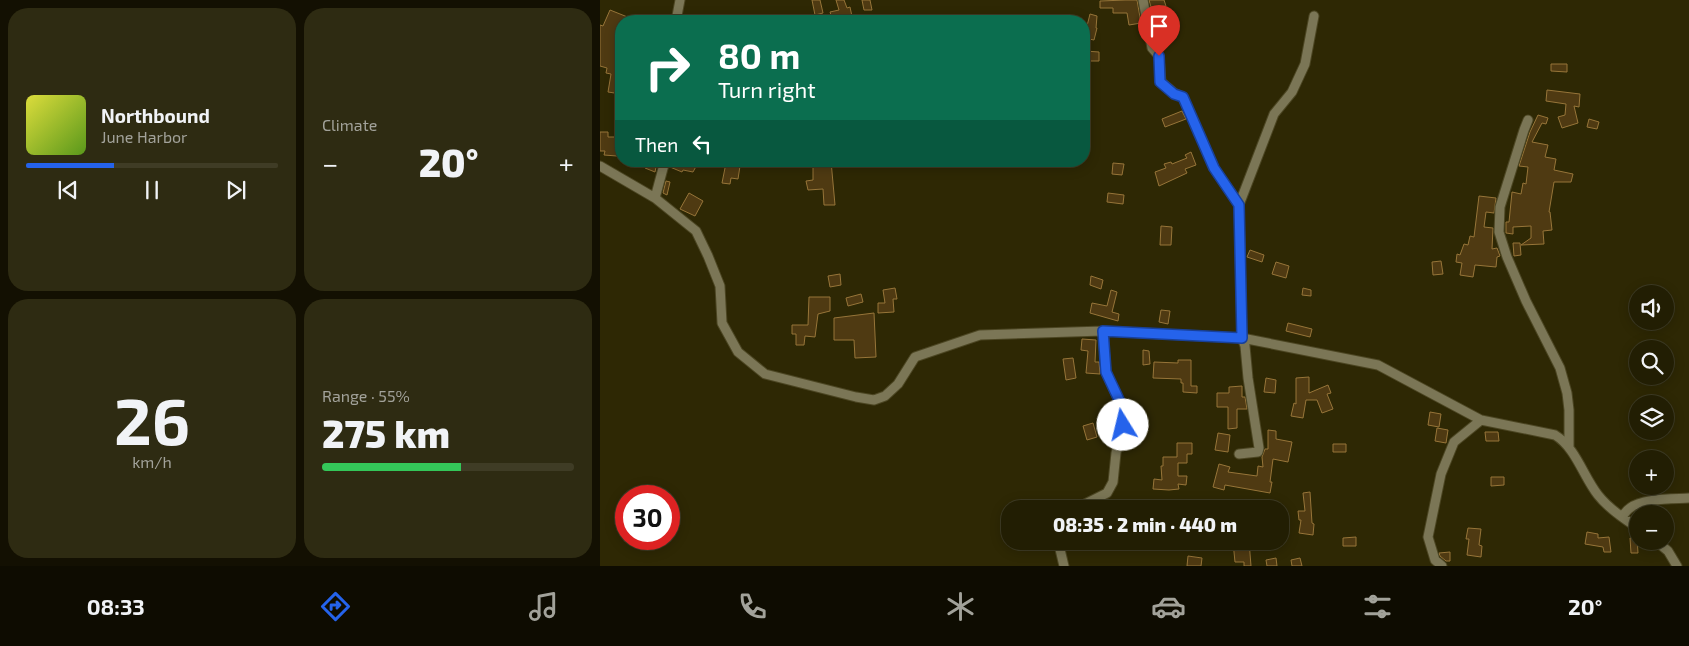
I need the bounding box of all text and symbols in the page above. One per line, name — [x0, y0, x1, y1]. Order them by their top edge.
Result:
pin — [1138, 5, 1180, 56]
icon: arrive — [1145, 12, 1173, 40]
text: 80 m — [718, 34, 800, 76]
icon: right — [635, 35, 700, 100]
text: Turn right — [718, 76, 816, 102]
text: Northbound — [101, 104, 210, 127]
text: Climate — [322, 115, 377, 134]
text: June Harbor — [101, 127, 188, 146]
icon: left — [688, 130, 716, 158]
text: Then — [635, 133, 678, 156]
text: 20° — [419, 139, 478, 185]
text: − — [322, 146, 338, 180]
text: + — [559, 146, 574, 180]
icon: previous — [54, 176, 82, 204]
icon: pause — [138, 176, 166, 204]
icon: next — [222, 176, 250, 204]
map controls — [1629, 285, 1674, 550]
button: sound — [1629, 285, 1674, 330]
button: search — [1629, 340, 1674, 385]
text: 26 — [114, 380, 190, 458]
text: Range · 55% — [322, 386, 410, 405]
button: layers — [1629, 395, 1674, 440]
position arrow — [1096, 398, 1148, 450]
text: 275 km — [322, 410, 450, 456]
button: + — [1629, 450, 1674, 495]
text: km/h — [132, 452, 172, 471]
speed limit sign: 30 — [615, 485, 680, 550]
button: − — [1629, 505, 1674, 550]
text: 08:35 · 2 min · 440 m — [1053, 513, 1237, 536]
icon: directions — [318, 589, 353, 624]
icon: music — [526, 589, 561, 624]
icon: phone — [735, 589, 770, 624]
icon: climate — [943, 589, 978, 624]
icon: car — [1151, 589, 1186, 624]
icon: filters — [1360, 589, 1395, 624]
text: 08:33 — [87, 593, 145, 619]
text: 20° — [1568, 593, 1602, 619]

